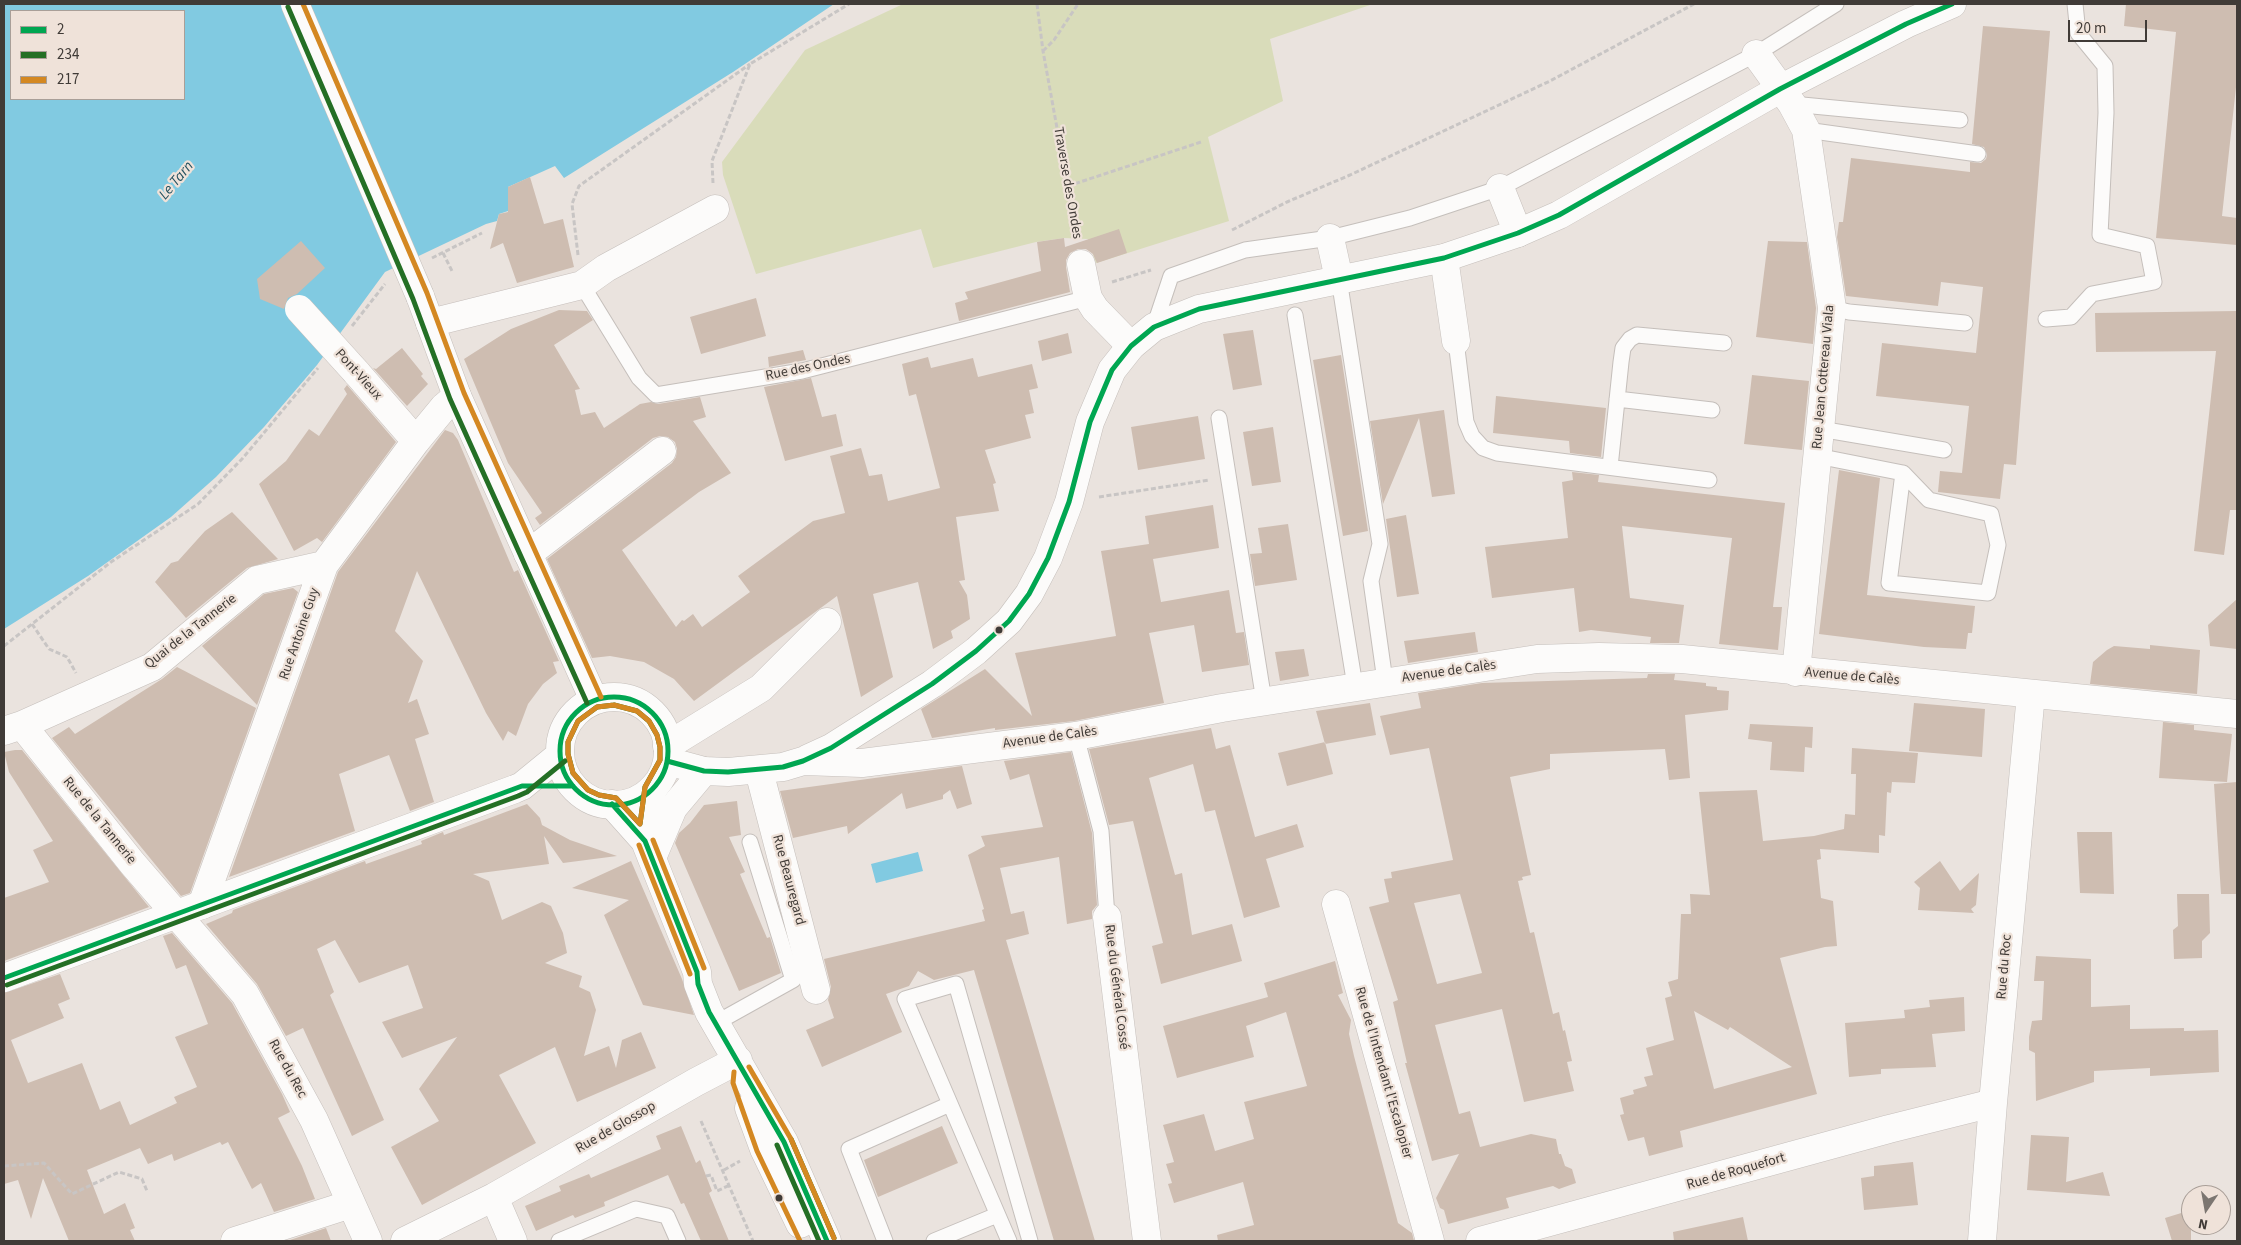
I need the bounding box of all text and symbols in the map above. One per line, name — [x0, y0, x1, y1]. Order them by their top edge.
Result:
legend — [10, 10, 185, 100]
scale bar — [2071, 10, 2150, 42]
text: 20 m — [2076, 18, 2106, 39]
text: 2 — [57, 19, 64, 40]
text: 234 — [57, 44, 79, 65]
text: 217 — [57, 69, 79, 90]
street label: Traverse des Ondes — [1049, 126, 1085, 240]
water label: Le Tarn — [156, 158, 198, 204]
street label: Rue Jean Cottereau Viala — [1809, 304, 1839, 450]
street label: Pont-Vieux — [331, 346, 385, 404]
street label: Rue des Ondes — [764, 351, 852, 385]
street label: Rue Antoine Guy — [276, 586, 324, 682]
street label: Quai de la Tannerie — [142, 591, 240, 673]
unlabelled marker — [994, 625, 1004, 635]
street label: Avenue de Calès — [1401, 657, 1497, 687]
street label: Avenue de Calès — [1804, 664, 1900, 690]
street label: Avenue de Calès — [1002, 723, 1098, 753]
street label: Rue de la Tannerie — [59, 774, 139, 868]
street label: Rue Beauregard — [768, 833, 808, 927]
street label: Rue du Général Cossé — [1100, 924, 1132, 1050]
street label: Rue du Roc — [1994, 934, 2016, 1000]
street label: Rue de l'Intendant l'Escalopier — [1350, 985, 1416, 1161]
street label: Rue du Rec — [264, 1037, 310, 1101]
street label: Rue de Glossop — [573, 1098, 659, 1158]
street label: Rue de Roquefort — [1685, 1150, 1787, 1194]
north arrow — [2181, 1185, 2231, 1235]
unlabelled marker — [774, 1193, 784, 1203]
text: N — [2196, 1213, 2210, 1234]

